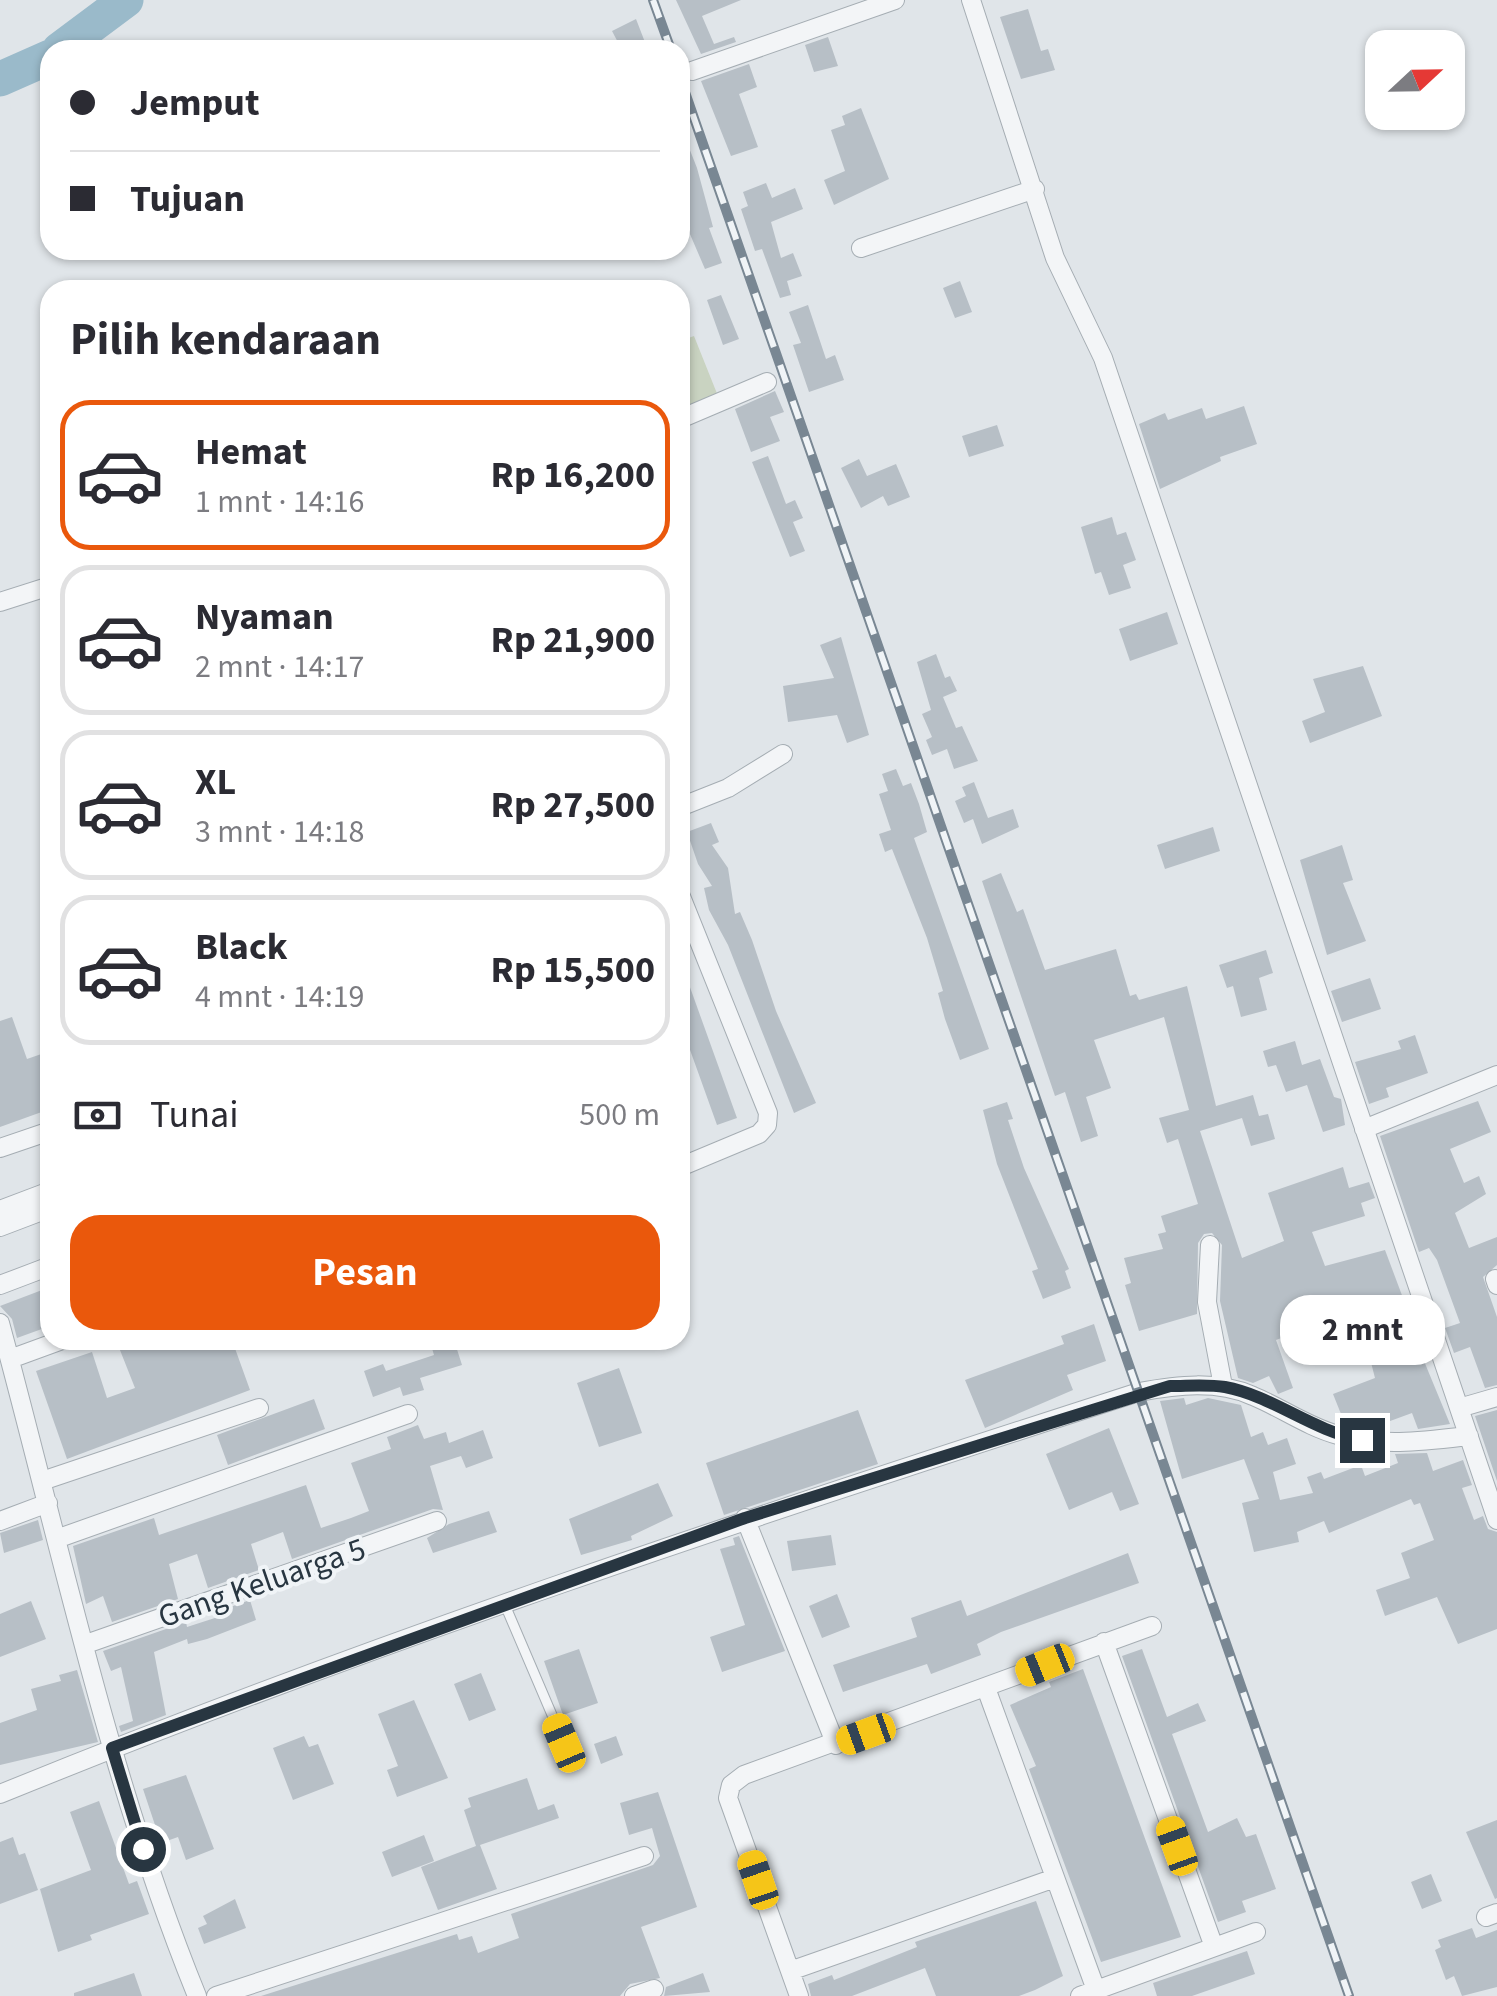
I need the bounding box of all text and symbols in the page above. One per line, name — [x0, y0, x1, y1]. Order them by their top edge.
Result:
north arrow — [1365, 30, 1465, 130]
map controls — [1365, 30, 1465, 130]
text: Jemput — [130, 76, 260, 130]
text: Tujuan — [130, 172, 245, 226]
text: Pilih kendaraan — [70, 308, 381, 372]
text: Hemat — [195, 425, 307, 479]
icon: car — [75, 430, 165, 520]
text: Rp 16,200 — [491, 448, 655, 502]
text: 1 mnt · 14:16 — [195, 479, 365, 525]
text: Nyaman — [195, 590, 334, 644]
icon: car — [75, 595, 165, 685]
text: Rp 21,900 — [491, 613, 655, 667]
text: 2 mnt · 14:17 — [195, 644, 365, 690]
text: XL — [195, 755, 236, 809]
icon: car — [75, 760, 165, 850]
text: Rp 27,500 — [491, 778, 655, 832]
text: 3 mnt · 14:18 — [195, 809, 365, 855]
text: Black — [195, 920, 288, 974]
icon: car — [75, 925, 165, 1015]
text: Rp 15,500 — [491, 943, 655, 997]
text: 4 mnt · 14:19 — [195, 974, 365, 1020]
icon: cash — [70, 1088, 125, 1143]
text: Tunai — [150, 1088, 239, 1142]
text: 500 m — [579, 1092, 660, 1138]
button: Pesan — [70, 1215, 660, 1330]
callout: 2 mnt — [1280, 1295, 1444, 1365]
text: 2 mnt — [1322, 1307, 1403, 1353]
route end — [1340, 1418, 1385, 1463]
street label: Gang Keluarga 5 — [152, 1526, 372, 1640]
car — [1012, 1640, 1078, 1690]
car — [538, 1710, 590, 1776]
car — [833, 1710, 899, 1758]
car — [1153, 1813, 1201, 1879]
route start — [121, 1827, 166, 1872]
car — [734, 1847, 782, 1913]

